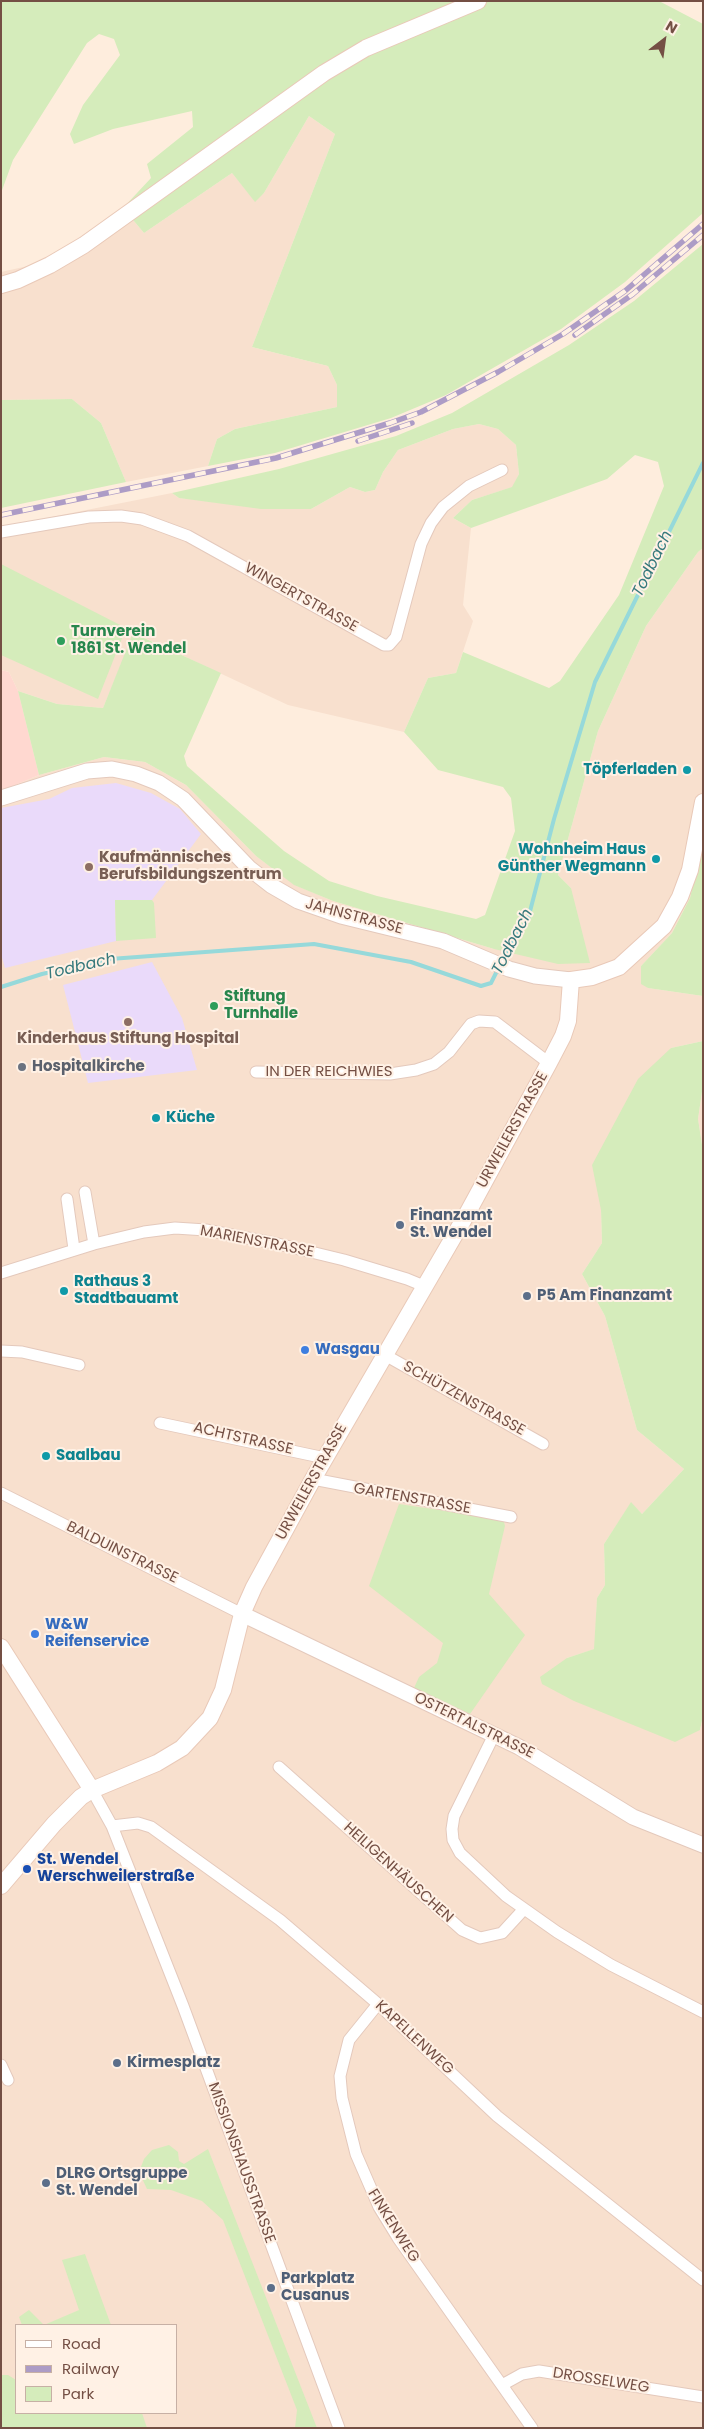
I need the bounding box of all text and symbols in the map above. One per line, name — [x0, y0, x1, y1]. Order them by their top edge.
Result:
north arrow — [639, 15, 689, 65]
text: N — [662, 16, 681, 38]
water label: Todbach — [629, 528, 677, 600]
street label: WINGERTSTRASSE — [241, 559, 361, 637]
place label: Turnverein 1861 St. Wendel — [71, 623, 186, 658]
marker: Turnverein 1861 St. Wendel — [55, 635, 67, 647]
place label: Töpferladen — [583, 761, 677, 779]
marker: Töpferladen — [681, 764, 693, 776]
place label: Wohnheim Haus Günther Wegmann — [498, 841, 646, 876]
place label: Kaufmännisches Berufsbildungszentrum — [99, 849, 282, 884]
marker: Wohnheim Haus Günther Wegmann — [650, 853, 662, 865]
marker: Kaufmännisches Berufsbildungszentrum — [83, 861, 95, 873]
street label: JAHNSTRASSE — [303, 895, 405, 939]
water label: Todbach — [488, 906, 538, 978]
water label: Todbach — [44, 950, 118, 984]
place label: Stiftung Turnhalle — [224, 988, 298, 1023]
marker: Stiftung Turnhalle — [208, 1000, 220, 1012]
marker: Kinderhaus Stiftung Hospital — [122, 1016, 134, 1028]
place label: Kinderhaus Stiftung Hospital — [17, 1030, 239, 1048]
place label: Hospitalkirche — [32, 1058, 145, 1076]
marker: Hospitalkirche — [16, 1061, 28, 1073]
street label: IN DER REICHWIES — [266, 1063, 392, 1081]
street label: URWEILERSTRASSE — [474, 1069, 552, 1191]
place label: Küche — [166, 1109, 215, 1127]
marker: Küche — [150, 1112, 162, 1124]
place label: Finanzamt St. Wendel — [410, 1207, 493, 1242]
marker: Finanzamt St. Wendel — [394, 1219, 406, 1231]
street label: MARIENSTRASSE — [199, 1222, 315, 1262]
place label: Rathaus 3 Stadtbauamt — [74, 1273, 178, 1308]
marker: Rathaus 3 Stadtbauamt — [58, 1285, 70, 1297]
place label: P5 Am Finanzamt — [537, 1287, 672, 1305]
marker: P5 Am Finanzamt — [521, 1290, 533, 1302]
place label: Wasgau — [315, 1341, 380, 1359]
marker: Wasgau — [299, 1344, 311, 1356]
street label: SCHÜTZENSTRASSE — [400, 1358, 528, 1440]
street label: ACHTSTRASSE — [191, 1419, 295, 1459]
street label: URWEILERSTRASSE — [273, 1421, 351, 1543]
place label: Saalbau — [56, 1447, 120, 1465]
marker: Saalbau — [40, 1450, 52, 1462]
street label: GARTENSTRASSE — [352, 1480, 472, 1518]
street label: BALDUINSTRASSE — [63, 1518, 181, 1588]
place label: W&W Reifenservice — [45, 1616, 149, 1651]
marker: W&W Reifenservice — [29, 1628, 41, 1640]
street label: OSTERTALSTRASSE — [411, 1689, 537, 1763]
street label: HEILIGENHÄUSCHEN — [339, 1819, 457, 1927]
place label: St. Wendel Werschweilerstraße — [37, 1851, 194, 1886]
marker: St. Wendel Werschweilerstraße — [21, 1863, 33, 1875]
street label: KAPELLENWEG — [371, 1997, 457, 2079]
place label: Kirmesplatz — [127, 2054, 220, 2072]
marker: Kirmesplatz — [111, 2057, 123, 2069]
street label: MISSIONSHAUSSTRASSE — [203, 2080, 279, 2246]
place label: DLRG Ortsgruppe St. Wendel — [56, 2165, 187, 2200]
marker: DLRG Ortsgruppe St. Wendel — [40, 2177, 52, 2189]
street label: FINKENWEG — [363, 2186, 423, 2266]
place label: Parkplatz Cusanus — [281, 2270, 355, 2305]
marker: Parkplatz Cusanus — [265, 2282, 277, 2294]
legend — [15, 2324, 178, 2414]
text: Road — [62, 2333, 101, 2354]
text: Railway — [62, 2358, 120, 2379]
street label: DROSSELWEG — [552, 2364, 650, 2398]
text: Park — [62, 2383, 94, 2404]

